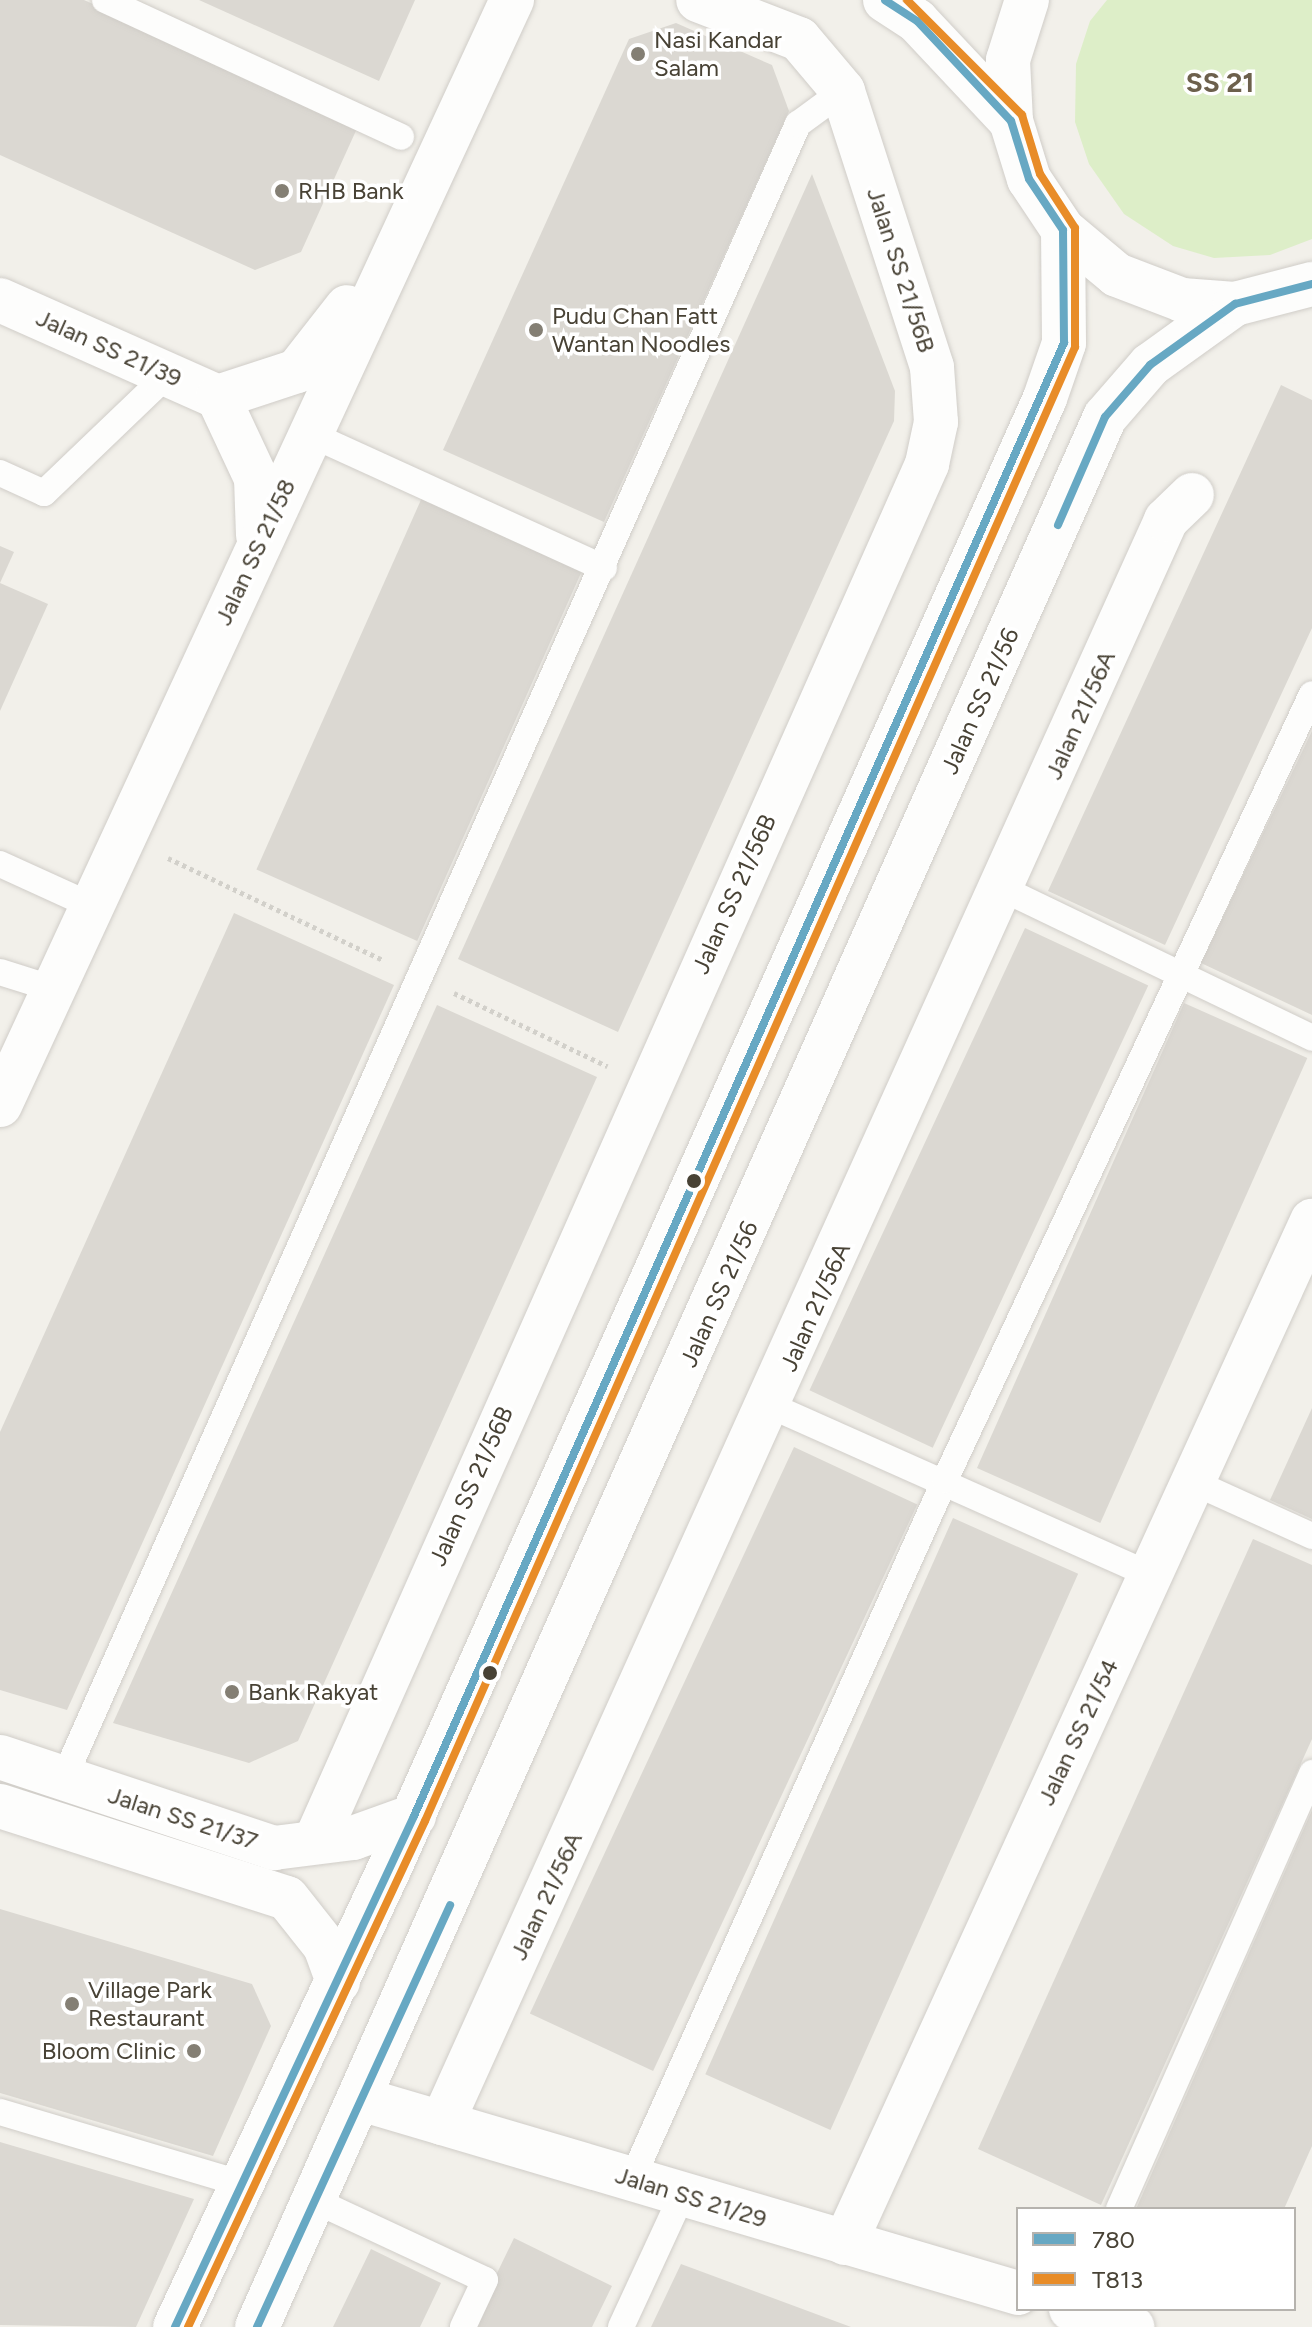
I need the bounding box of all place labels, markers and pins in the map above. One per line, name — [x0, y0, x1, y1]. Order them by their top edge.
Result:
place label: Nasi Kandar Salam — [654, 26, 782, 82]
marker: Nasi Kandar Salam — [629, 45, 647, 63]
place label: RHB Bank — [298, 177, 404, 205]
marker: RHB Bank — [273, 182, 291, 200]
place label: Pudu Chan Fatt Wantan Noodles — [552, 302, 730, 358]
marker: Pudu Chan Fatt Wantan Noodles — [527, 321, 545, 339]
unlabelled marker — [686, 1173, 702, 1189]
unlabelled marker — [482, 1665, 498, 1681]
place label: Bank Rakyat — [248, 1678, 378, 1706]
marker: Bank Rakyat — [223, 1683, 241, 1701]
place label: Village Park Restaurant — [88, 1976, 212, 2032]
marker: Village Park Restaurant — [63, 1995, 81, 2013]
place label: Bloom Clinic — [42, 2037, 176, 2065]
marker: Bloom Clinic — [183, 2040, 205, 2062]

